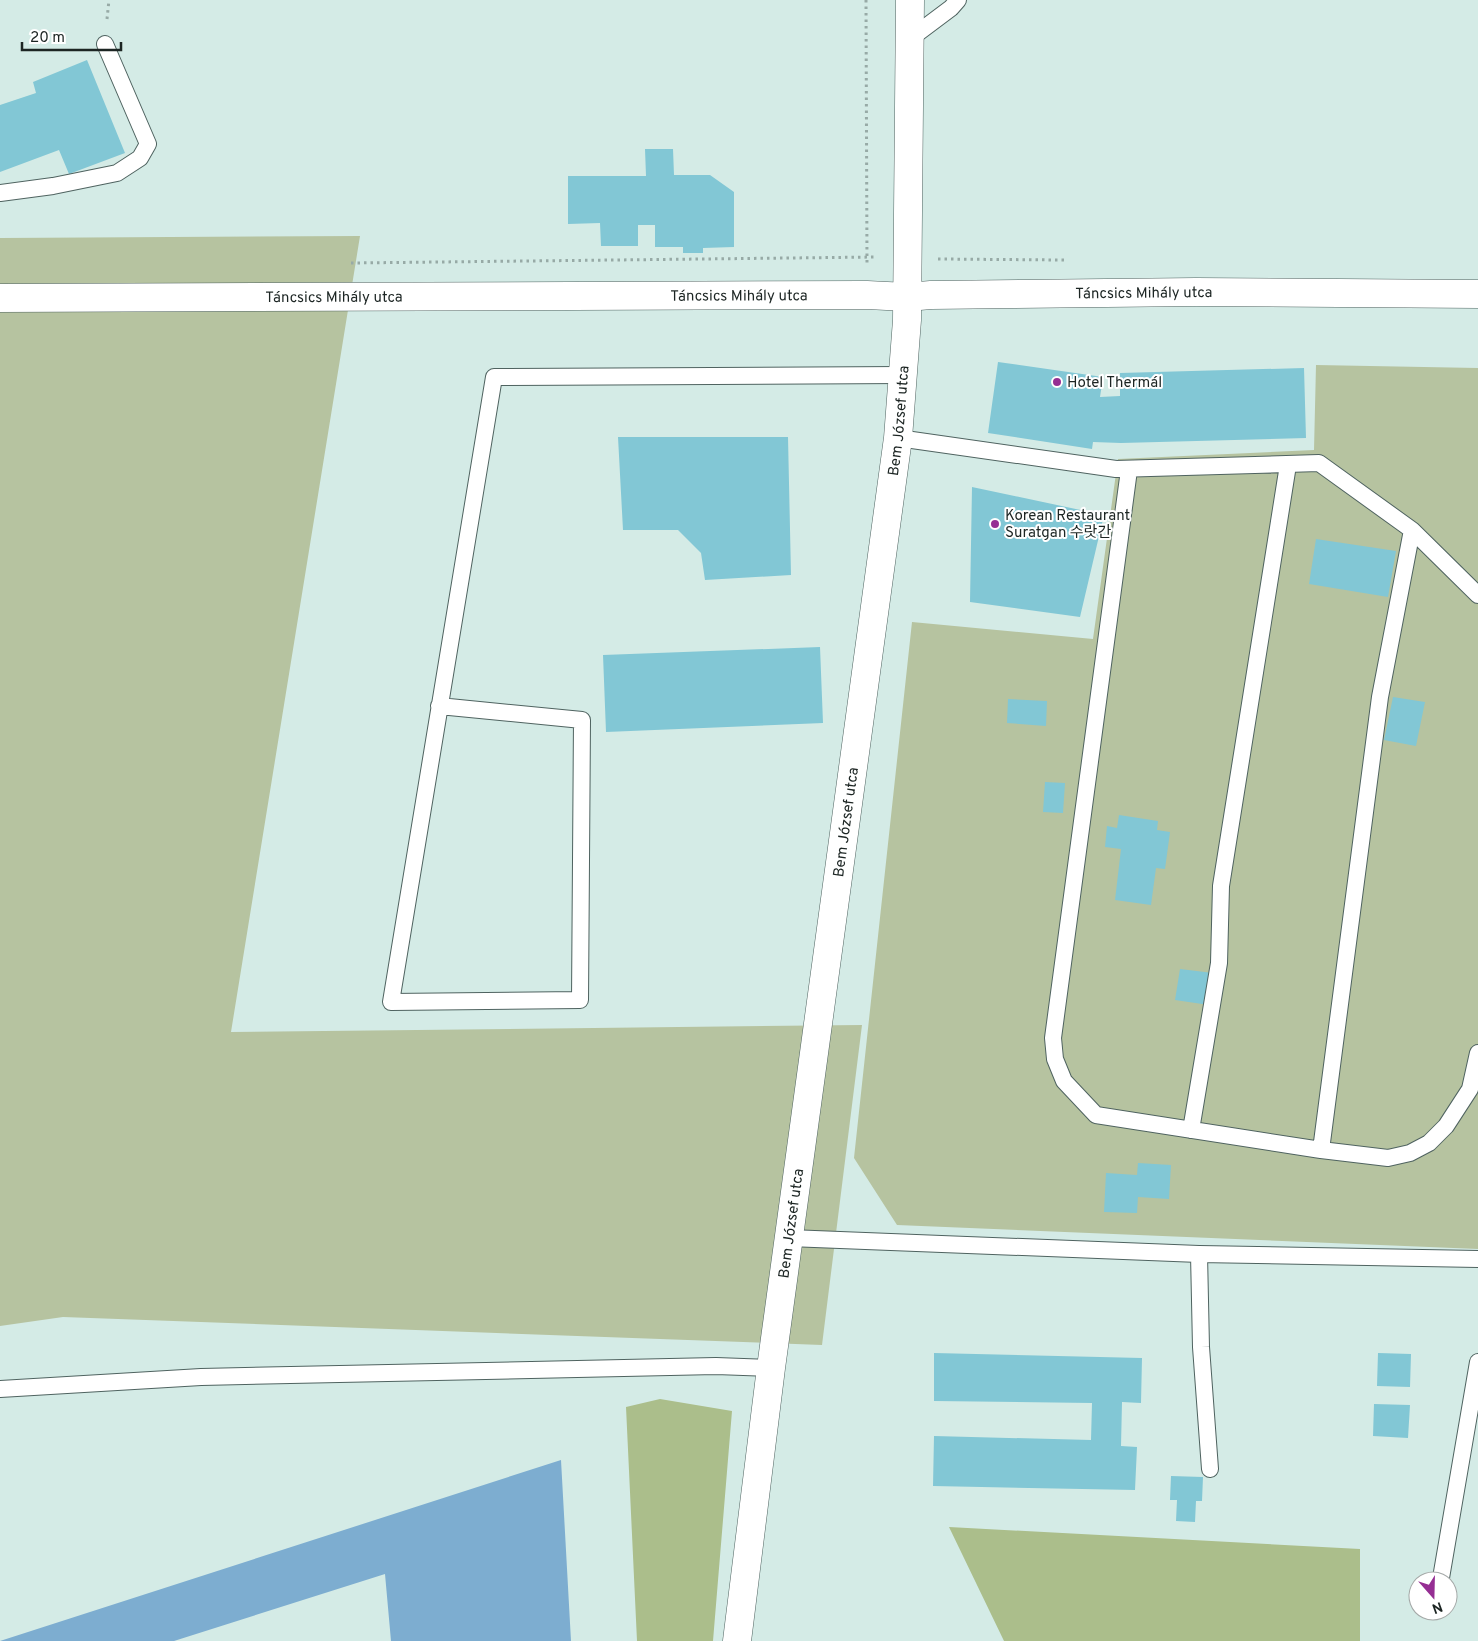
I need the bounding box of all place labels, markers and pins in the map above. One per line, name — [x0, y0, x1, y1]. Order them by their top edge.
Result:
place label: Hotel Thermál — [1067, 374, 1162, 393]
marker: Hotel Thermál — [1051, 376, 1063, 388]
place label: Korean Restaurant Suratgan 수랏간 — [1005, 507, 1130, 543]
marker: Korean Restaurant Suratgan 수랏간 — [989, 518, 1001, 530]

